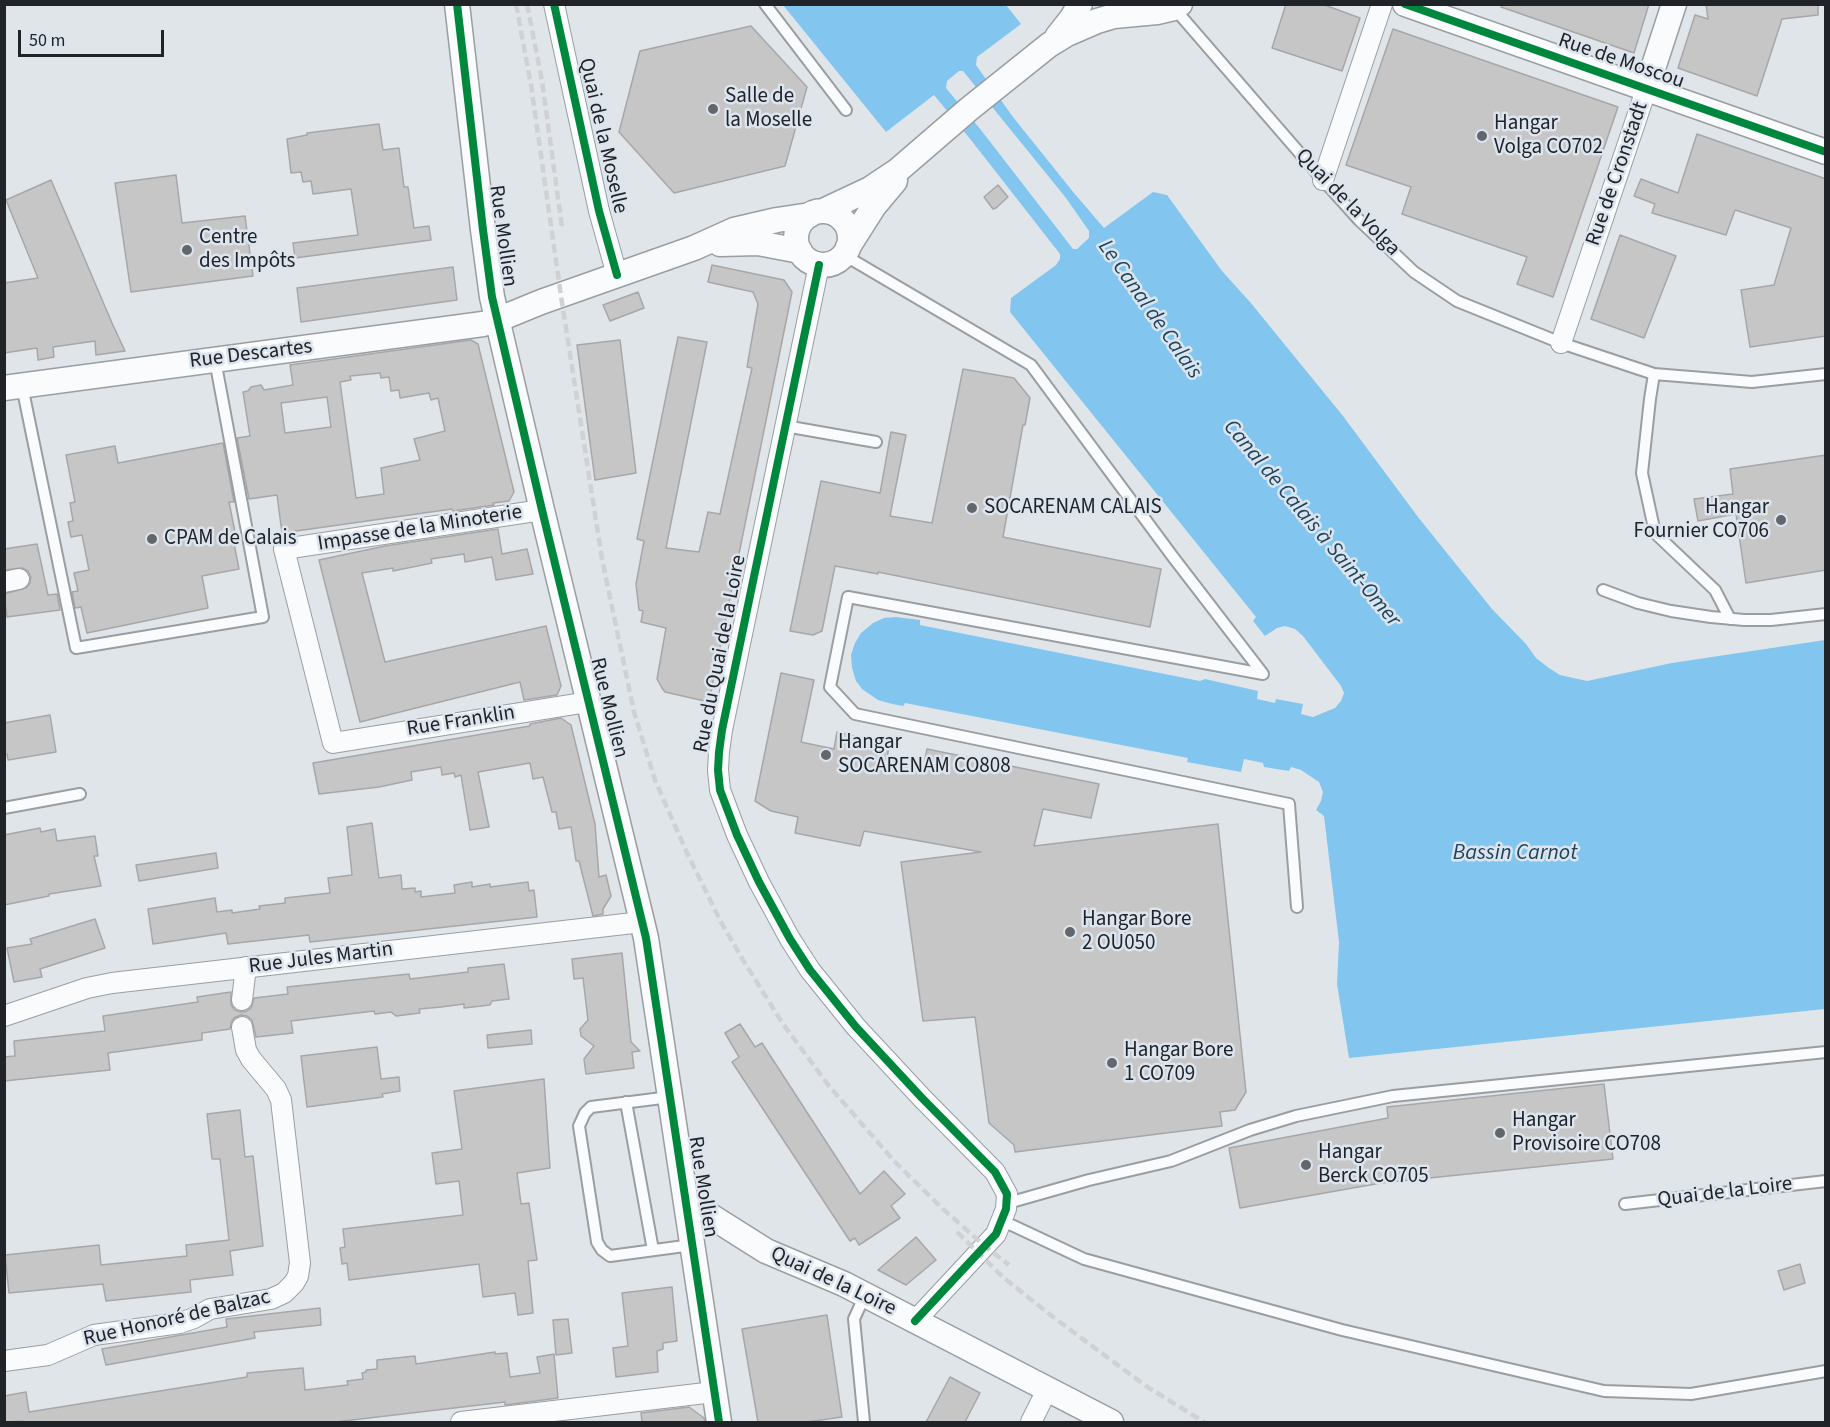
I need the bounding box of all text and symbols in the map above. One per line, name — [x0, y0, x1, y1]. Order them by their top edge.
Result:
scale bar — [21, 18, 166, 56]
text: 50 m — [29, 28, 65, 53]
street label: Rue de Moscou — [1555, 29, 1687, 95]
street label: Quai de la Moselle — [572, 56, 632, 216]
place label: Salle de la Moselle — [725, 84, 812, 134]
street label: Rue de Cronstadt — [1582, 99, 1654, 249]
marker: Salle de la Moselle — [706, 102, 720, 116]
place label: Hangar Volga CO702 — [1494, 111, 1603, 161]
marker: Hangar Volga CO702 — [1475, 129, 1489, 143]
street label: Quai de la Volga — [1289, 144, 1405, 262]
street label: Rue Mollien — [482, 184, 522, 288]
place label: Centre des Impôts — [199, 225, 295, 275]
water label: Le Canal de Calais — [1091, 235, 1207, 385]
marker: Centre des Impôts — [180, 243, 194, 257]
street label: Rue Descartes — [188, 335, 314, 375]
water label: Canal de Calais à Saint-Omer — [1217, 415, 1405, 633]
place label: SOCARENAM CALAIS — [984, 495, 1162, 521]
place label: Hangar Fournier CO706 — [1634, 495, 1769, 545]
street label: Impasse de la Minoterie — [316, 500, 524, 558]
marker: SOCARENAM CALAIS — [965, 501, 979, 515]
marker: Hangar Fournier CO706 — [1774, 513, 1788, 527]
place label: CPAM de Calais — [164, 526, 297, 552]
marker: CPAM de Calais — [145, 532, 159, 546]
street label: Rue du Quai de la Loire — [689, 553, 753, 755]
street label: Rue Mollien — [583, 655, 633, 761]
street label: Rue Franklin — [405, 701, 517, 743]
place label: Hangar SOCARENAM CO808 — [838, 730, 1011, 780]
marker: Hangar SOCARENAM CO808 — [819, 748, 833, 762]
water label: Bassin Carnot — [1453, 841, 1577, 867]
place label: Hangar Bore 2 OU050 — [1082, 907, 1191, 957]
marker: Hangar Bore 2 OU050 — [1063, 925, 1077, 939]
street label: Rue Jules Martin — [247, 938, 395, 980]
place label: Hangar Bore 1 CO709 — [1124, 1038, 1233, 1088]
marker: Hangar Bore 1 CO709 — [1105, 1056, 1119, 1070]
place label: Hangar Provisoire CO708 — [1512, 1108, 1661, 1158]
marker: Hangar Provisoire CO708 — [1493, 1126, 1507, 1140]
street label: Rue Mollien — [682, 1134, 722, 1240]
place label: Hangar Berck CO705 — [1318, 1140, 1429, 1190]
marker: Hangar Berck CO705 — [1299, 1158, 1313, 1172]
street label: Quai de la Loire — [1656, 1172, 1794, 1214]
street label: Quai de la Loire — [766, 1242, 900, 1322]
street label: Rue Honoré de Balzac — [81, 1285, 273, 1353]

